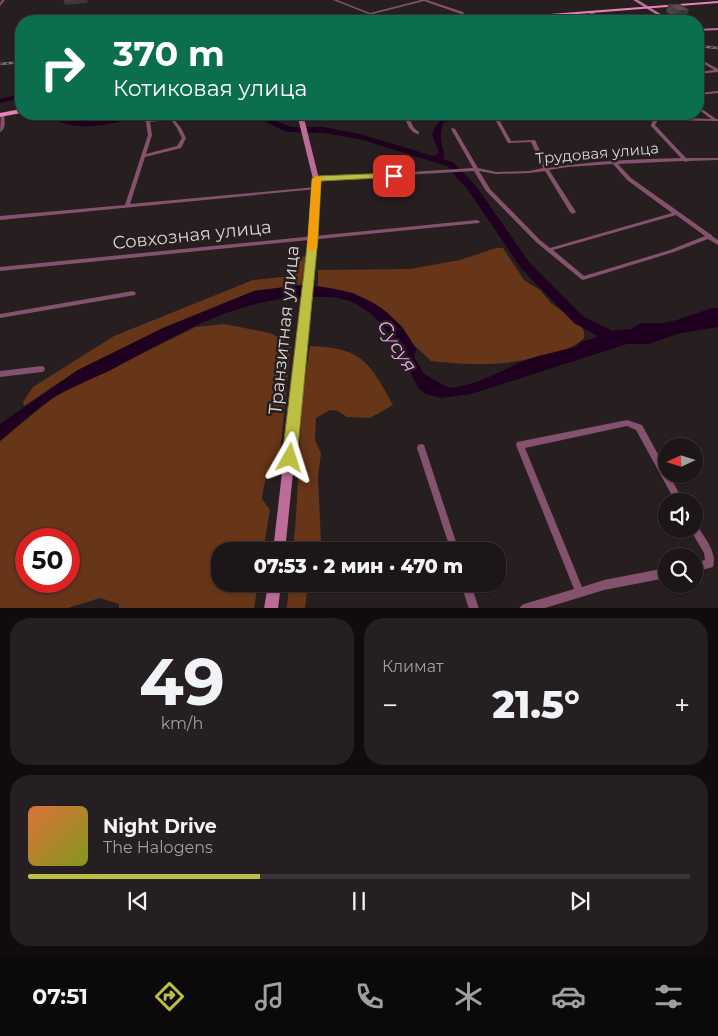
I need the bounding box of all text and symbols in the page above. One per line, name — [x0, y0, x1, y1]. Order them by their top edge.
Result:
text: 370 m — [113, 32, 225, 75]
icon: right — [30, 35, 95, 100]
text: Котиковая улица — [113, 75, 307, 102]
street label: Трудовая улица — [535, 138, 659, 168]
pin — [373, 155, 415, 197]
icon: arrive — [380, 162, 408, 190]
street label: Совхозная улица — [112, 216, 272, 254]
street label: Транзитная улица — [264, 244, 304, 416]
water label: Сусуя — [372, 316, 422, 376]
position arrow — [263, 431, 315, 483]
north arrow — [658, 438, 702, 482]
map controls — [658, 438, 703, 593]
button: sound — [658, 493, 703, 538]
speed limit sign: 50 — [15, 528, 80, 593]
button: search — [658, 548, 703, 593]
text: 07:53 · 2 мин · 470 m — [254, 555, 463, 578]
text: 49 — [139, 642, 225, 721]
text: Климат — [382, 657, 444, 676]
text: 21.5° — [492, 681, 580, 728]
text: − — [382, 688, 398, 722]
text: + — [674, 688, 690, 722]
text: km/h — [161, 714, 203, 733]
text: Night Drive — [103, 815, 217, 838]
text: The Halogens — [103, 838, 213, 857]
icon: previous — [124, 887, 152, 915]
icon: pause — [345, 887, 373, 915]
icon: next — [566, 887, 594, 915]
icon: directions — [152, 979, 187, 1014]
icon: music — [252, 979, 287, 1014]
icon: phone — [352, 979, 387, 1014]
icon: climate — [451, 979, 486, 1014]
icon: car — [551, 979, 586, 1014]
icon: filters — [651, 979, 686, 1014]
text: 07:51 — [32, 983, 88, 1010]

